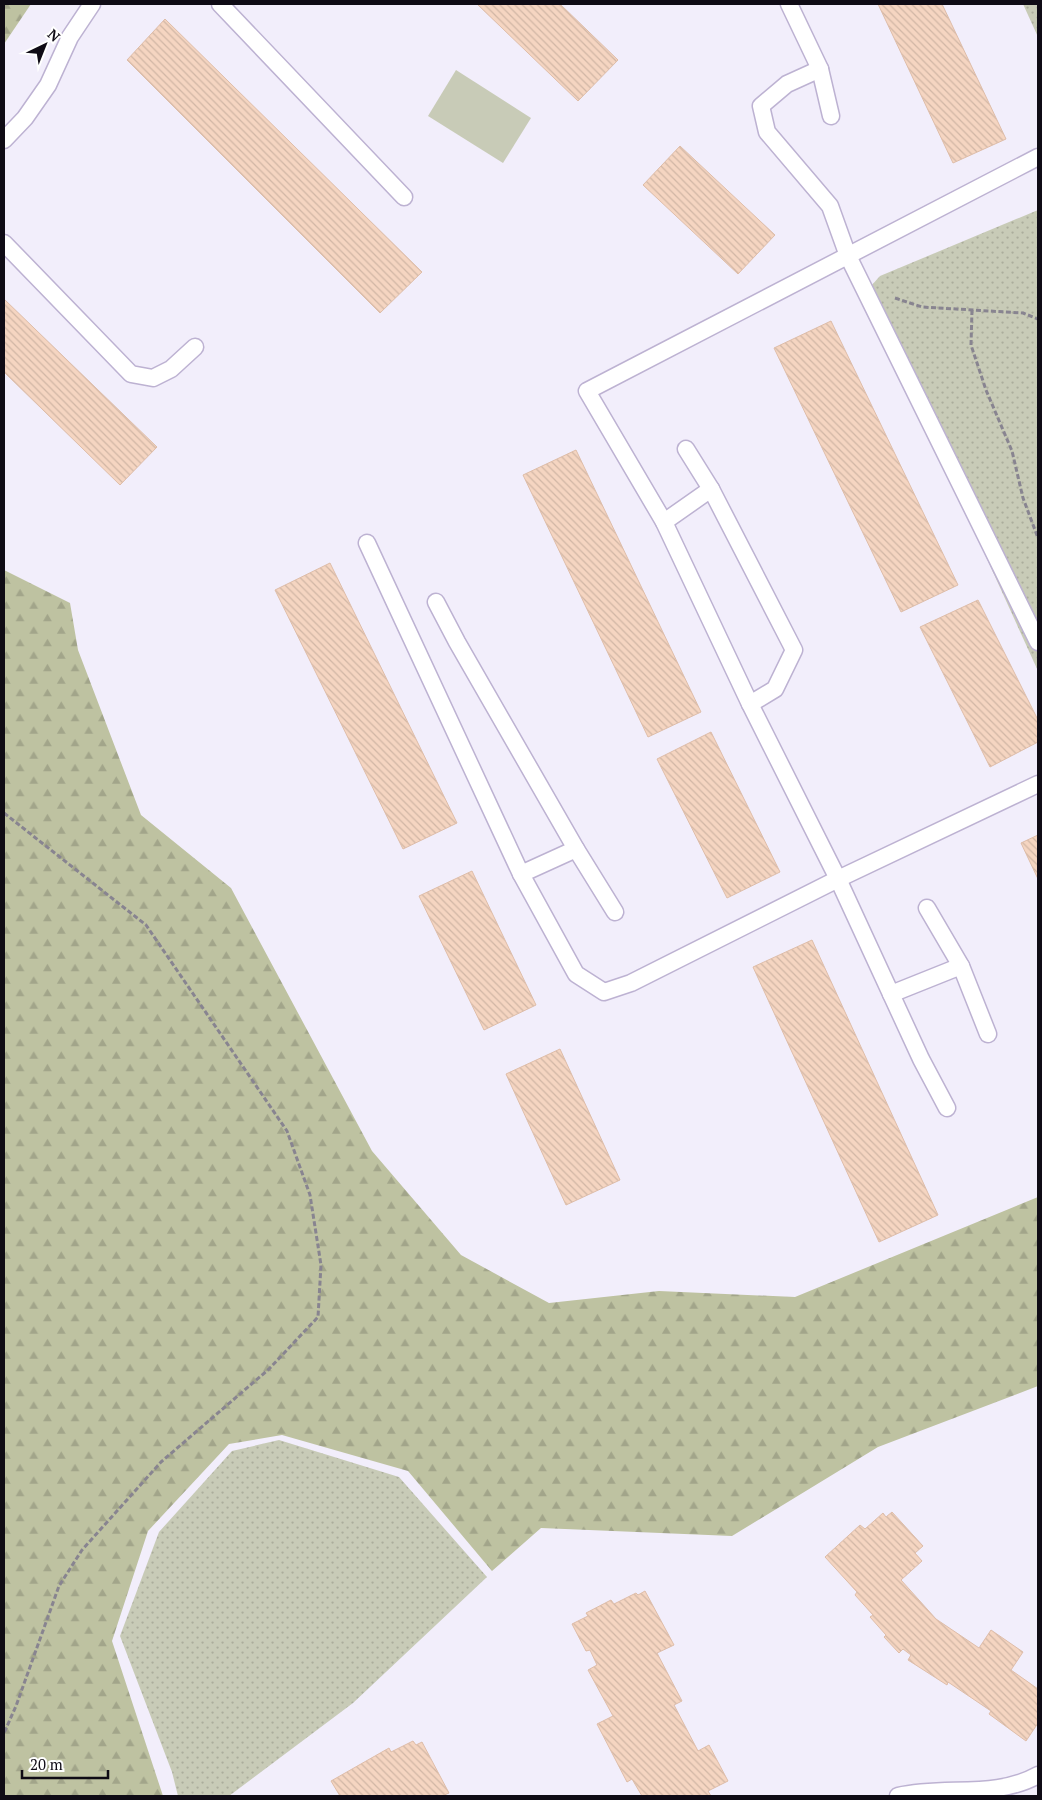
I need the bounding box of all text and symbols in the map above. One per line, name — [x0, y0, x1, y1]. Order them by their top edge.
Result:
north arrow — [20, 20, 70, 70]
text: N — [44, 25, 65, 46]
scale bar — [22, 1748, 109, 1780]
text: 20 m — [30, 1754, 63, 1774]

